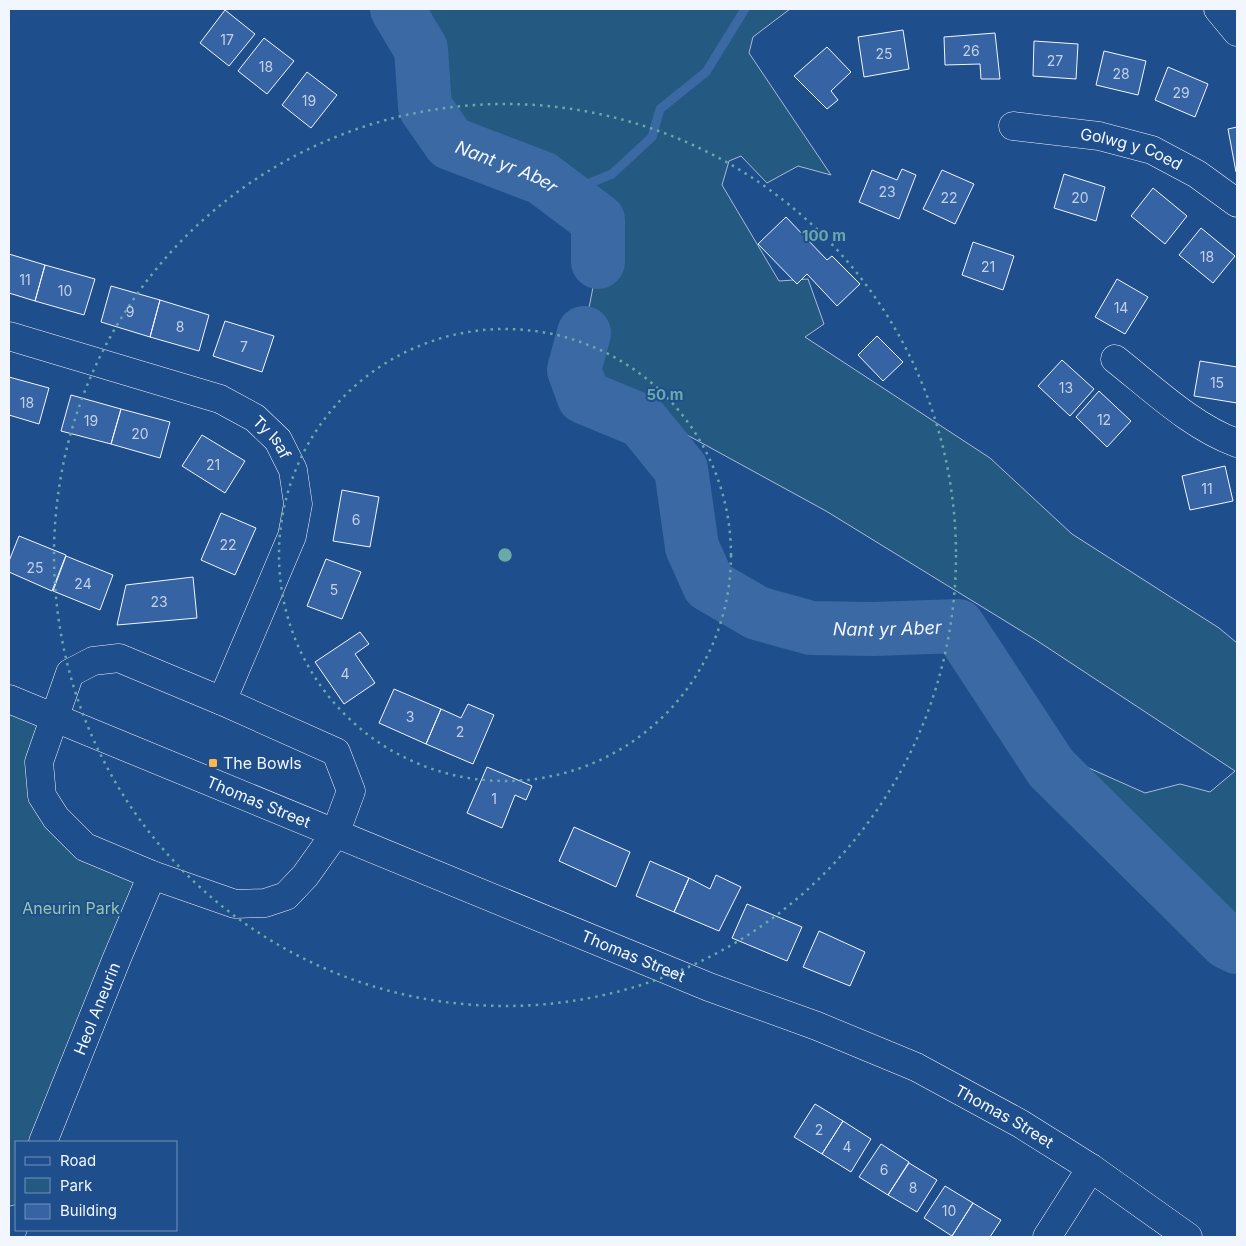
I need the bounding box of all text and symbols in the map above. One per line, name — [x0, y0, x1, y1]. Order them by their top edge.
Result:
house number: 17 — [220, 31, 234, 48]
house number: 26 — [962, 42, 980, 59]
house number: 25 — [875, 45, 893, 62]
house number: 27 — [1047, 52, 1063, 69]
house number: 18 — [259, 58, 273, 75]
house number: 28 — [1112, 65, 1130, 82]
house number: 29 — [1172, 84, 1190, 101]
house number: 19 — [302, 92, 316, 109]
street label: Golwg y Coed — [1079, 124, 1186, 174]
water label: Nant yr Aber — [453, 136, 563, 198]
house number: 23 — [878, 183, 896, 200]
house number: 22 — [940, 189, 958, 206]
house number: 20 — [1071, 189, 1089, 206]
text: 100 m — [802, 226, 846, 245]
house number: 18 — [1200, 248, 1214, 265]
house number: 21 — [981, 258, 995, 275]
house number: 11 — [19, 271, 31, 288]
house number: 10 — [58, 282, 72, 299]
house number: 14 — [1114, 299, 1128, 316]
house number: 9 — [126, 303, 134, 320]
house number: 8 — [176, 318, 184, 335]
house number: 7 — [240, 338, 248, 355]
house number: 15 — [1210, 374, 1224, 391]
house number: 13 — [1059, 379, 1073, 396]
text: 50 m — [647, 385, 683, 404]
house number: 18 — [20, 394, 34, 411]
street label: Ty Isaf — [249, 411, 296, 462]
house number: 12 — [1097, 411, 1111, 428]
house number: 19 — [84, 412, 98, 429]
house number: 20 — [131, 425, 149, 442]
house number: 21 — [206, 456, 220, 473]
house number: 11 — [1201, 480, 1213, 497]
house number: 6 — [352, 511, 360, 528]
house number: 22 — [219, 536, 237, 553]
centre of rings — [496, 546, 514, 564]
house number: 25 — [26, 559, 44, 576]
house number: 24 — [74, 575, 92, 592]
house number: 5 — [330, 581, 338, 598]
house number: 23 — [150, 593, 168, 610]
water label: Nant yr Aber — [833, 616, 943, 640]
house number: 4 — [340, 665, 350, 682]
house number: 3 — [406, 708, 414, 725]
house number: 2 — [456, 723, 464, 740]
place label: The Bowls — [223, 753, 302, 773]
marker: The Bowls — [207, 757, 219, 769]
street label: Thomas Street — [204, 771, 314, 832]
house number: 1 — [491, 790, 497, 807]
park label: Aneurin Park — [22, 898, 120, 918]
street label: Thomas Street — [578, 926, 688, 986]
street label: Heol Aneurin — [69, 959, 124, 1058]
street label: Thomas Street — [952, 1080, 1058, 1152]
house number: 2 — [815, 1121, 823, 1138]
house number: 4 — [842, 1138, 852, 1155]
legend — [15, 1141, 178, 1231]
text: Road — [60, 1151, 96, 1170]
house number: 6 — [880, 1161, 888, 1178]
text: Park — [60, 1176, 93, 1195]
house number: 8 — [909, 1179, 917, 1196]
text: Building — [60, 1201, 117, 1220]
house number: 10 — [942, 1202, 956, 1219]

